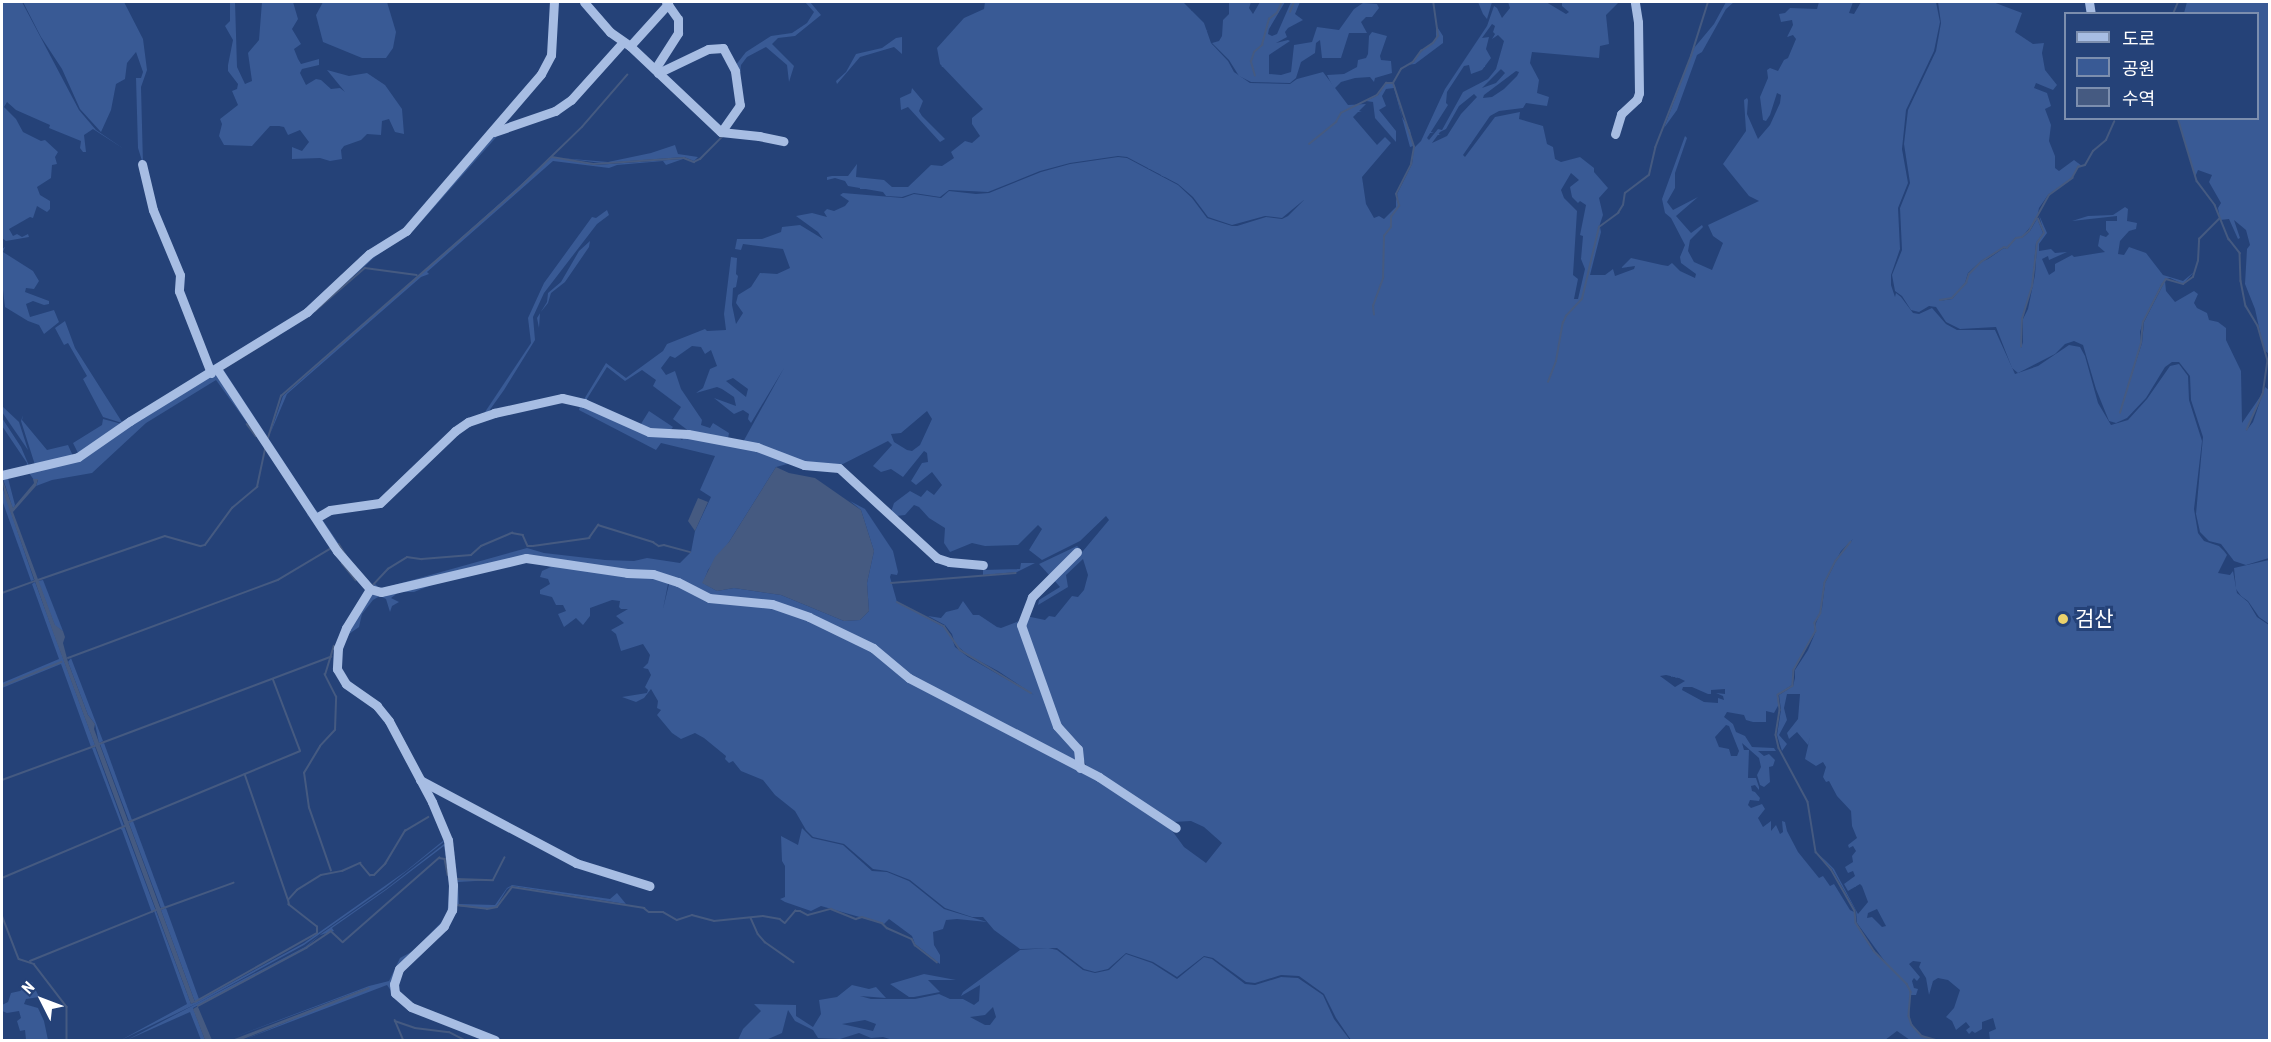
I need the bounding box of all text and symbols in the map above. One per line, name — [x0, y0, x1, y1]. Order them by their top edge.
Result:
legend — [2064, 12, 2259, 120]
text: 도로 — [2122, 28, 2155, 49]
text: 공원 — [2122, 58, 2155, 79]
text: 수역 — [2122, 88, 2155, 109]
place label: 검산 — [2075, 606, 2114, 632]
marker: 검산 — [2056, 612, 2070, 626]
north arrow — [12, 970, 72, 1030]
text: N — [18, 978, 39, 998]

